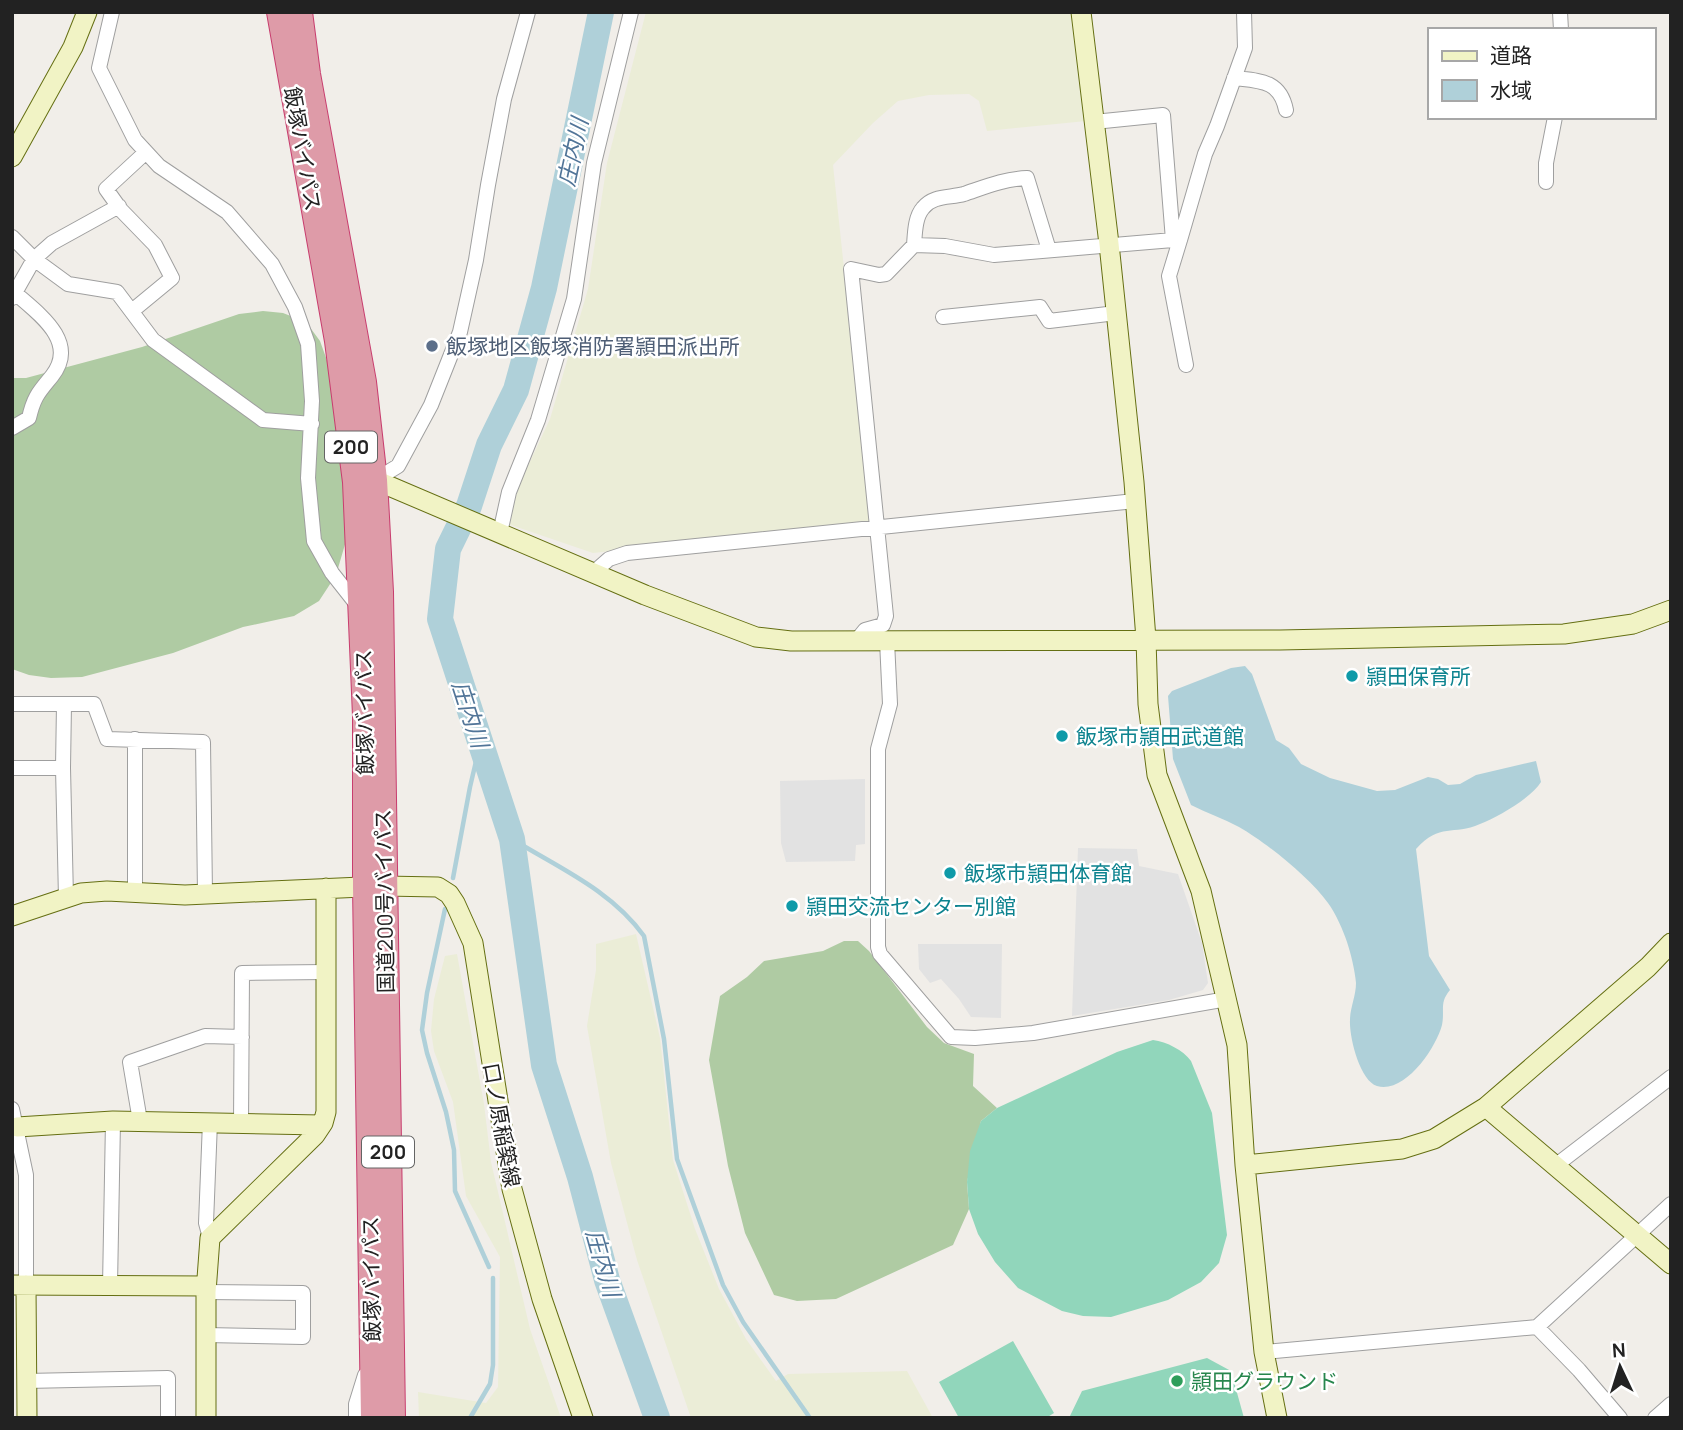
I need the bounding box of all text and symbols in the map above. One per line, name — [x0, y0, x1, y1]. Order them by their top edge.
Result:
legend — [1428, 28, 1655, 119]
text: 道路 — [1490, 41, 1532, 69]
text: 水域 — [1490, 76, 1532, 104]
street label: 飯塚バイパス — [278, 85, 328, 213]
water label: 庄内川 — [549, 112, 595, 189]
place label: 飯塚地区飯塚消防署頴田派出所 — [446, 332, 740, 360]
marker: 飯塚地区飯塚消防署頴田派出所 — [424, 338, 440, 354]
road number: 200 — [325, 432, 377, 462]
street label: 飯塚バイパス — [349, 649, 379, 775]
place label: 頴田保育所 — [1366, 662, 1471, 690]
marker: 頴田保育所 — [1344, 668, 1360, 684]
water label: 庄内川 — [445, 676, 498, 755]
place label: 飯塚市頴田武道館 — [1076, 722, 1244, 750]
marker: 飯塚市頴田武道館 — [1054, 728, 1070, 744]
street label: 国道200号バイパス — [368, 809, 400, 993]
place label: 飯塚市頴田体育館 — [964, 859, 1132, 887]
marker: 飯塚市頴田体育館 — [942, 865, 958, 881]
place label: 頴田交流センター別館 — [806, 892, 1016, 920]
marker: 頴田交流センター別館 — [784, 898, 800, 914]
street label: 口ノ原稲築線 — [477, 1061, 527, 1189]
road number: 200 — [362, 1136, 414, 1168]
street label: 飯塚バイパス — [356, 1216, 386, 1342]
water label: 庄内川 — [579, 1225, 630, 1303]
north arrow — [1585, 1332, 1655, 1402]
text: N — [1611, 1337, 1627, 1363]
place label: 頴田グラウンド — [1191, 1367, 1338, 1395]
marker: 頴田グラウンド — [1169, 1373, 1185, 1389]

